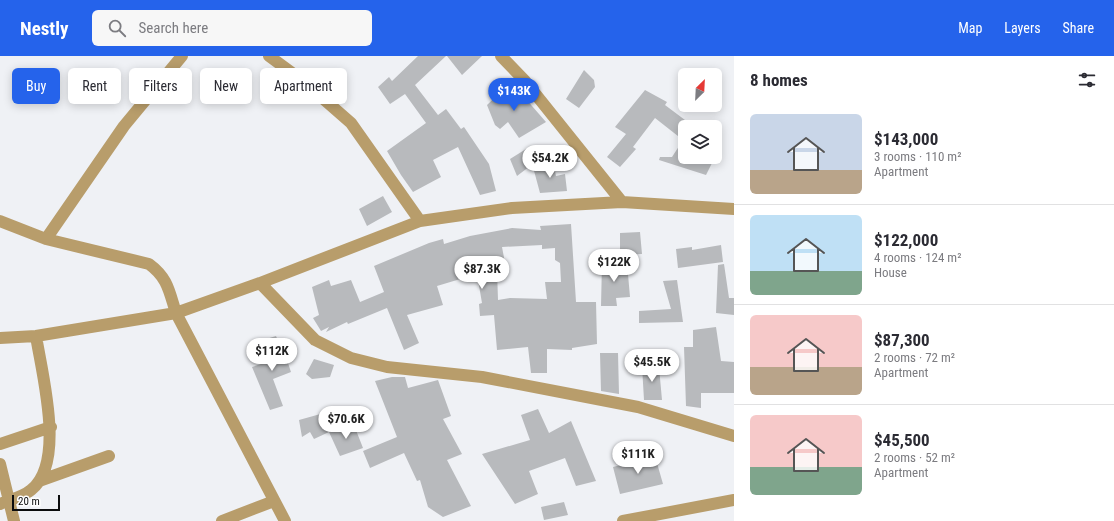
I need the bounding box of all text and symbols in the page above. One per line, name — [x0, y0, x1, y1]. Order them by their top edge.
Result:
search box — [92, 10, 372, 46]
text: Nestly — [20, 17, 68, 40]
icon: search — [106, 17, 128, 39]
text: Search here — [138, 19, 208, 37]
text: Map — [958, 20, 982, 36]
text: Layers — [1004, 20, 1041, 36]
text: Share — [1063, 20, 1094, 36]
chip: Buy — [12, 68, 60, 104]
chip: Rent — [68, 68, 121, 104]
chip: Filters — [129, 68, 192, 104]
chip: New — [200, 68, 252, 104]
chip: Apartment — [260, 68, 347, 104]
north arrow — [678, 68, 722, 112]
map controls — [678, 68, 722, 164]
icon: filters — [1076, 69, 1098, 91]
text: 8 homes — [750, 70, 808, 90]
pin: $143K — [486, 78, 542, 112]
text: $143K — [497, 83, 531, 98]
button: layers — [678, 120, 722, 164]
text: $143,000 — [874, 129, 938, 149]
icon: home — [782, 130, 830, 178]
pin: $54.2K — [517, 145, 583, 179]
text: 3 rooms · 110 m² — [874, 149, 961, 164]
text: $54.2K — [531, 150, 569, 165]
text: Apartment — [874, 164, 928, 179]
text: $122,000 — [874, 230, 938, 250]
icon: home — [782, 231, 830, 279]
pin: $122K — [586, 249, 642, 283]
text: 4 rooms · 124 m² — [874, 250, 961, 265]
text: $122K — [597, 254, 631, 269]
pin: $87.3K — [449, 256, 515, 290]
text: $87.3K — [463, 261, 501, 276]
text: House — [874, 265, 907, 280]
text: $87,300 — [874, 330, 930, 350]
icon: home — [782, 331, 830, 379]
pin: $112K — [244, 338, 300, 372]
text: $112K — [255, 343, 289, 358]
pin: $45.5K — [619, 349, 685, 383]
text: 2 rooms · 72 m² — [874, 350, 955, 365]
text: $45.5K — [633, 354, 671, 369]
text: Apartment — [874, 365, 928, 380]
pin: $70.6K — [313, 406, 379, 440]
text: $70.6K — [327, 411, 365, 426]
text: $45,500 — [874, 430, 930, 450]
icon: home — [782, 431, 830, 479]
pin: $111K — [610, 441, 666, 475]
text: $111K — [621, 446, 655, 461]
text: 2 rooms · 52 m² — [874, 450, 955, 465]
text: Apartment — [874, 465, 928, 480]
scale bar — [12, 493, 60, 512]
text: 20 m — [18, 495, 40, 508]

